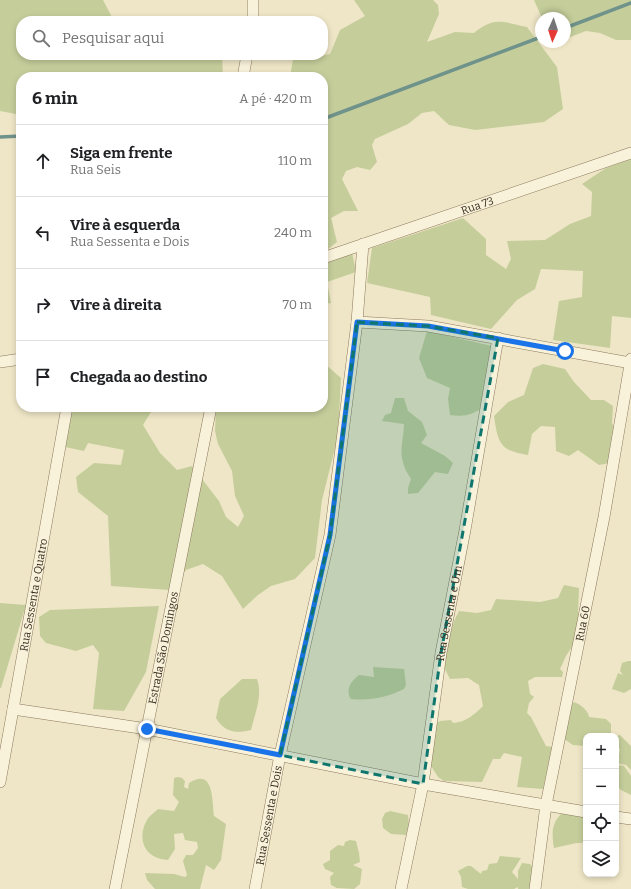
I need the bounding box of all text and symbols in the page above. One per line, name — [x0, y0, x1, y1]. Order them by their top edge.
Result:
north arrow — [535, 12, 571, 48]
search box — [16, 16, 328, 60]
icon: search — [30, 27, 52, 49]
text: Pesquisar aqui — [62, 29, 164, 47]
text: 6 min — [32, 88, 78, 109]
text: A pé · 420 m — [239, 91, 312, 106]
text: Siga em frente — [70, 144, 173, 162]
icon: ahead — [32, 150, 54, 172]
text: 110 m — [278, 153, 312, 168]
text: Rua Seis — [70, 162, 121, 177]
street label: Rua 73 — [459, 194, 495, 217]
text: Vire à esquerda — [70, 216, 180, 234]
icon: left — [32, 222, 54, 244]
text: 240 m — [274, 225, 312, 240]
text: Rua Sessenta e Dois — [70, 234, 189, 249]
icon: right — [32, 294, 54, 316]
text: Vire à direita — [70, 296, 162, 314]
text: 70 m — [282, 297, 312, 312]
route start — [556, 342, 574, 360]
icon: arrive — [32, 366, 54, 388]
text: Chegada ao destino — [70, 368, 207, 386]
street label: Rua Sessenta e Quatro — [17, 537, 50, 652]
street label: Rua Sessenta e Um — [433, 564, 465, 662]
street label: Estrada São Domingos — [145, 590, 181, 705]
street label: Rua 60 — [573, 605, 592, 642]
route end — [138, 720, 156, 738]
map controls — [583, 733, 619, 877]
button: + — [583, 733, 619, 769]
street label: Rua Sessenta e Dois — [253, 764, 284, 866]
button: − — [583, 769, 619, 805]
button: locate — [583, 805, 619, 841]
button: layers — [583, 841, 619, 877]

